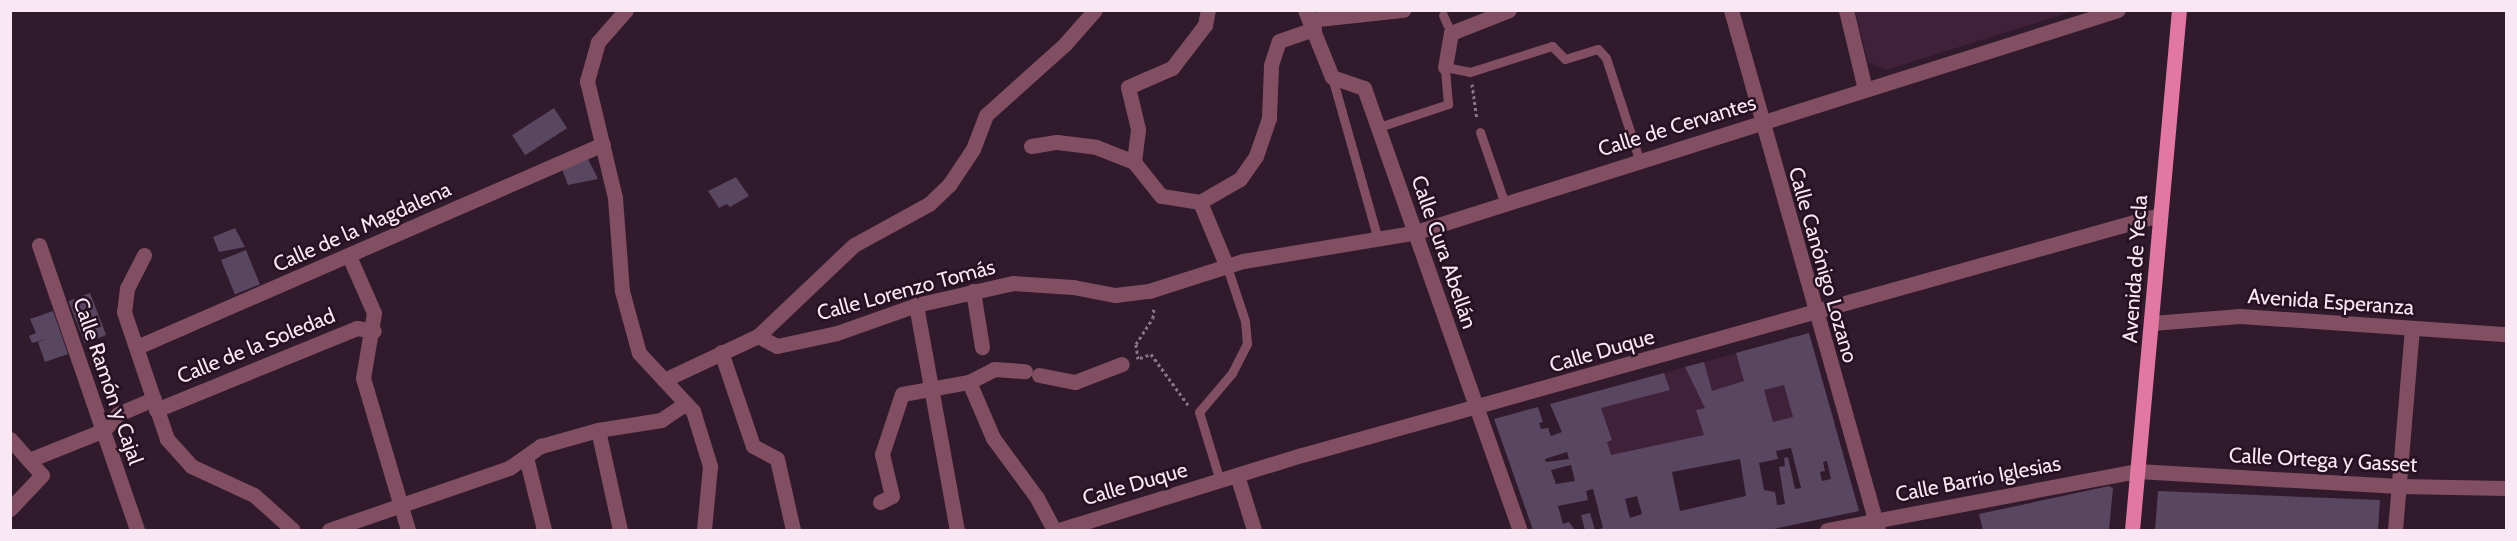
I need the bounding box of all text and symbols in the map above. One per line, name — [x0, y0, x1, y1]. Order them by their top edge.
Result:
street label: Calle de Cervantes — [1595, 90, 1759, 162]
street label: Calle Canónigo Lozano — [1783, 164, 1863, 366]
street label: Calle Cura Abellán — [1406, 172, 1482, 332]
street label: Calle de la Magdalena — [269, 176, 455, 278]
street label: Avenida de Yecla — [2117, 194, 2153, 344]
street label: Calle Lorenzo Tomás — [814, 254, 998, 326]
street label: Avenida Esperanza — [2247, 284, 2415, 320]
street label: Calle Ramón y Cajal — [68, 294, 148, 468]
street label: Calle de la Soledad — [173, 303, 339, 389]
street label: Calle Duque — [1547, 324, 1657, 378]
street label: Calle Ortega y Gasset — [2228, 442, 2418, 478]
street label: Calle Barrio Iglesias — [1893, 451, 2063, 507]
street label: Calle Duque — [1080, 457, 1190, 511]

